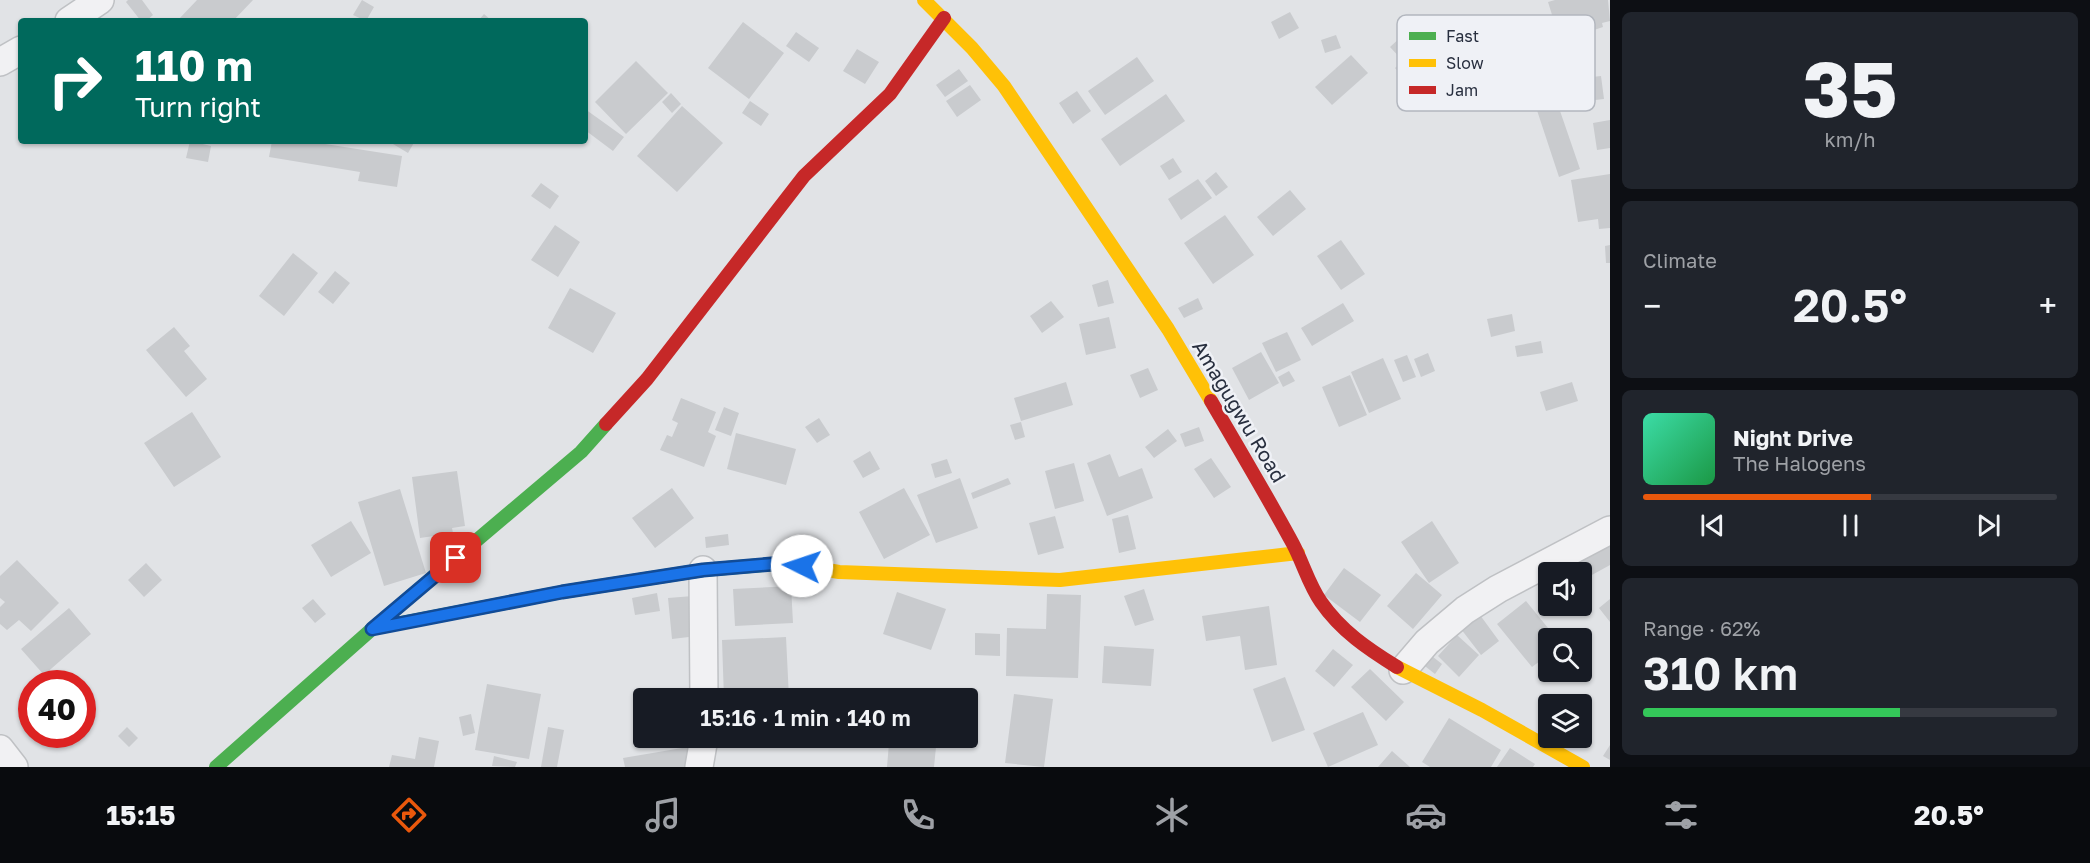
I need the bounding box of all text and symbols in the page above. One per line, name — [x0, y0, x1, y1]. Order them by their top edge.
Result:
legend — [1397, 15, 1595, 111]
text: Fast — [1446, 26, 1479, 46]
text: 110 m — [135, 40, 253, 90]
text: 35 — [1802, 41, 1898, 134]
icon: right — [36, 42, 114, 120]
text: Slow — [1446, 53, 1484, 73]
text: Jam — [1446, 80, 1478, 100]
text: Turn right — [135, 91, 261, 123]
text: km/h — [1825, 127, 1875, 151]
text: Climate — [1643, 248, 1717, 272]
text: 20.5° — [1793, 278, 1907, 332]
text: − — [1643, 286, 1661, 325]
text: + — [2039, 286, 2057, 325]
street label: Amagugwu Road — [1188, 336, 1292, 486]
text: Night Drive — [1733, 424, 1853, 451]
text: The Halogens — [1733, 451, 1866, 475]
icon: previous — [1696, 509, 1729, 542]
icon: pause — [1834, 509, 1867, 542]
icon: next — [1972, 509, 2005, 542]
pin — [430, 532, 481, 583]
position arrow — [770, 534, 834, 598]
icon: arrive — [439, 541, 472, 574]
map controls — [1538, 562, 1592, 748]
button: sound — [1538, 562, 1592, 616]
text: Range · 62% — [1643, 616, 1760, 640]
button: search — [1538, 628, 1592, 682]
text: 310 km — [1643, 646, 1798, 700]
speed limit sign: 40 — [18, 670, 96, 748]
button: layers — [1538, 694, 1592, 748]
text: 15:16 · 1 min · 140 m — [700, 704, 911, 731]
icon: directions — [388, 794, 430, 836]
icon: music — [642, 794, 684, 836]
icon: phone — [897, 794, 939, 836]
icon: climate — [1151, 794, 1193, 836]
icon: car — [1405, 794, 1447, 836]
icon: filters — [1660, 794, 1702, 836]
text: 15:15 — [106, 799, 176, 831]
text: 20.5° — [1914, 799, 1984, 831]

